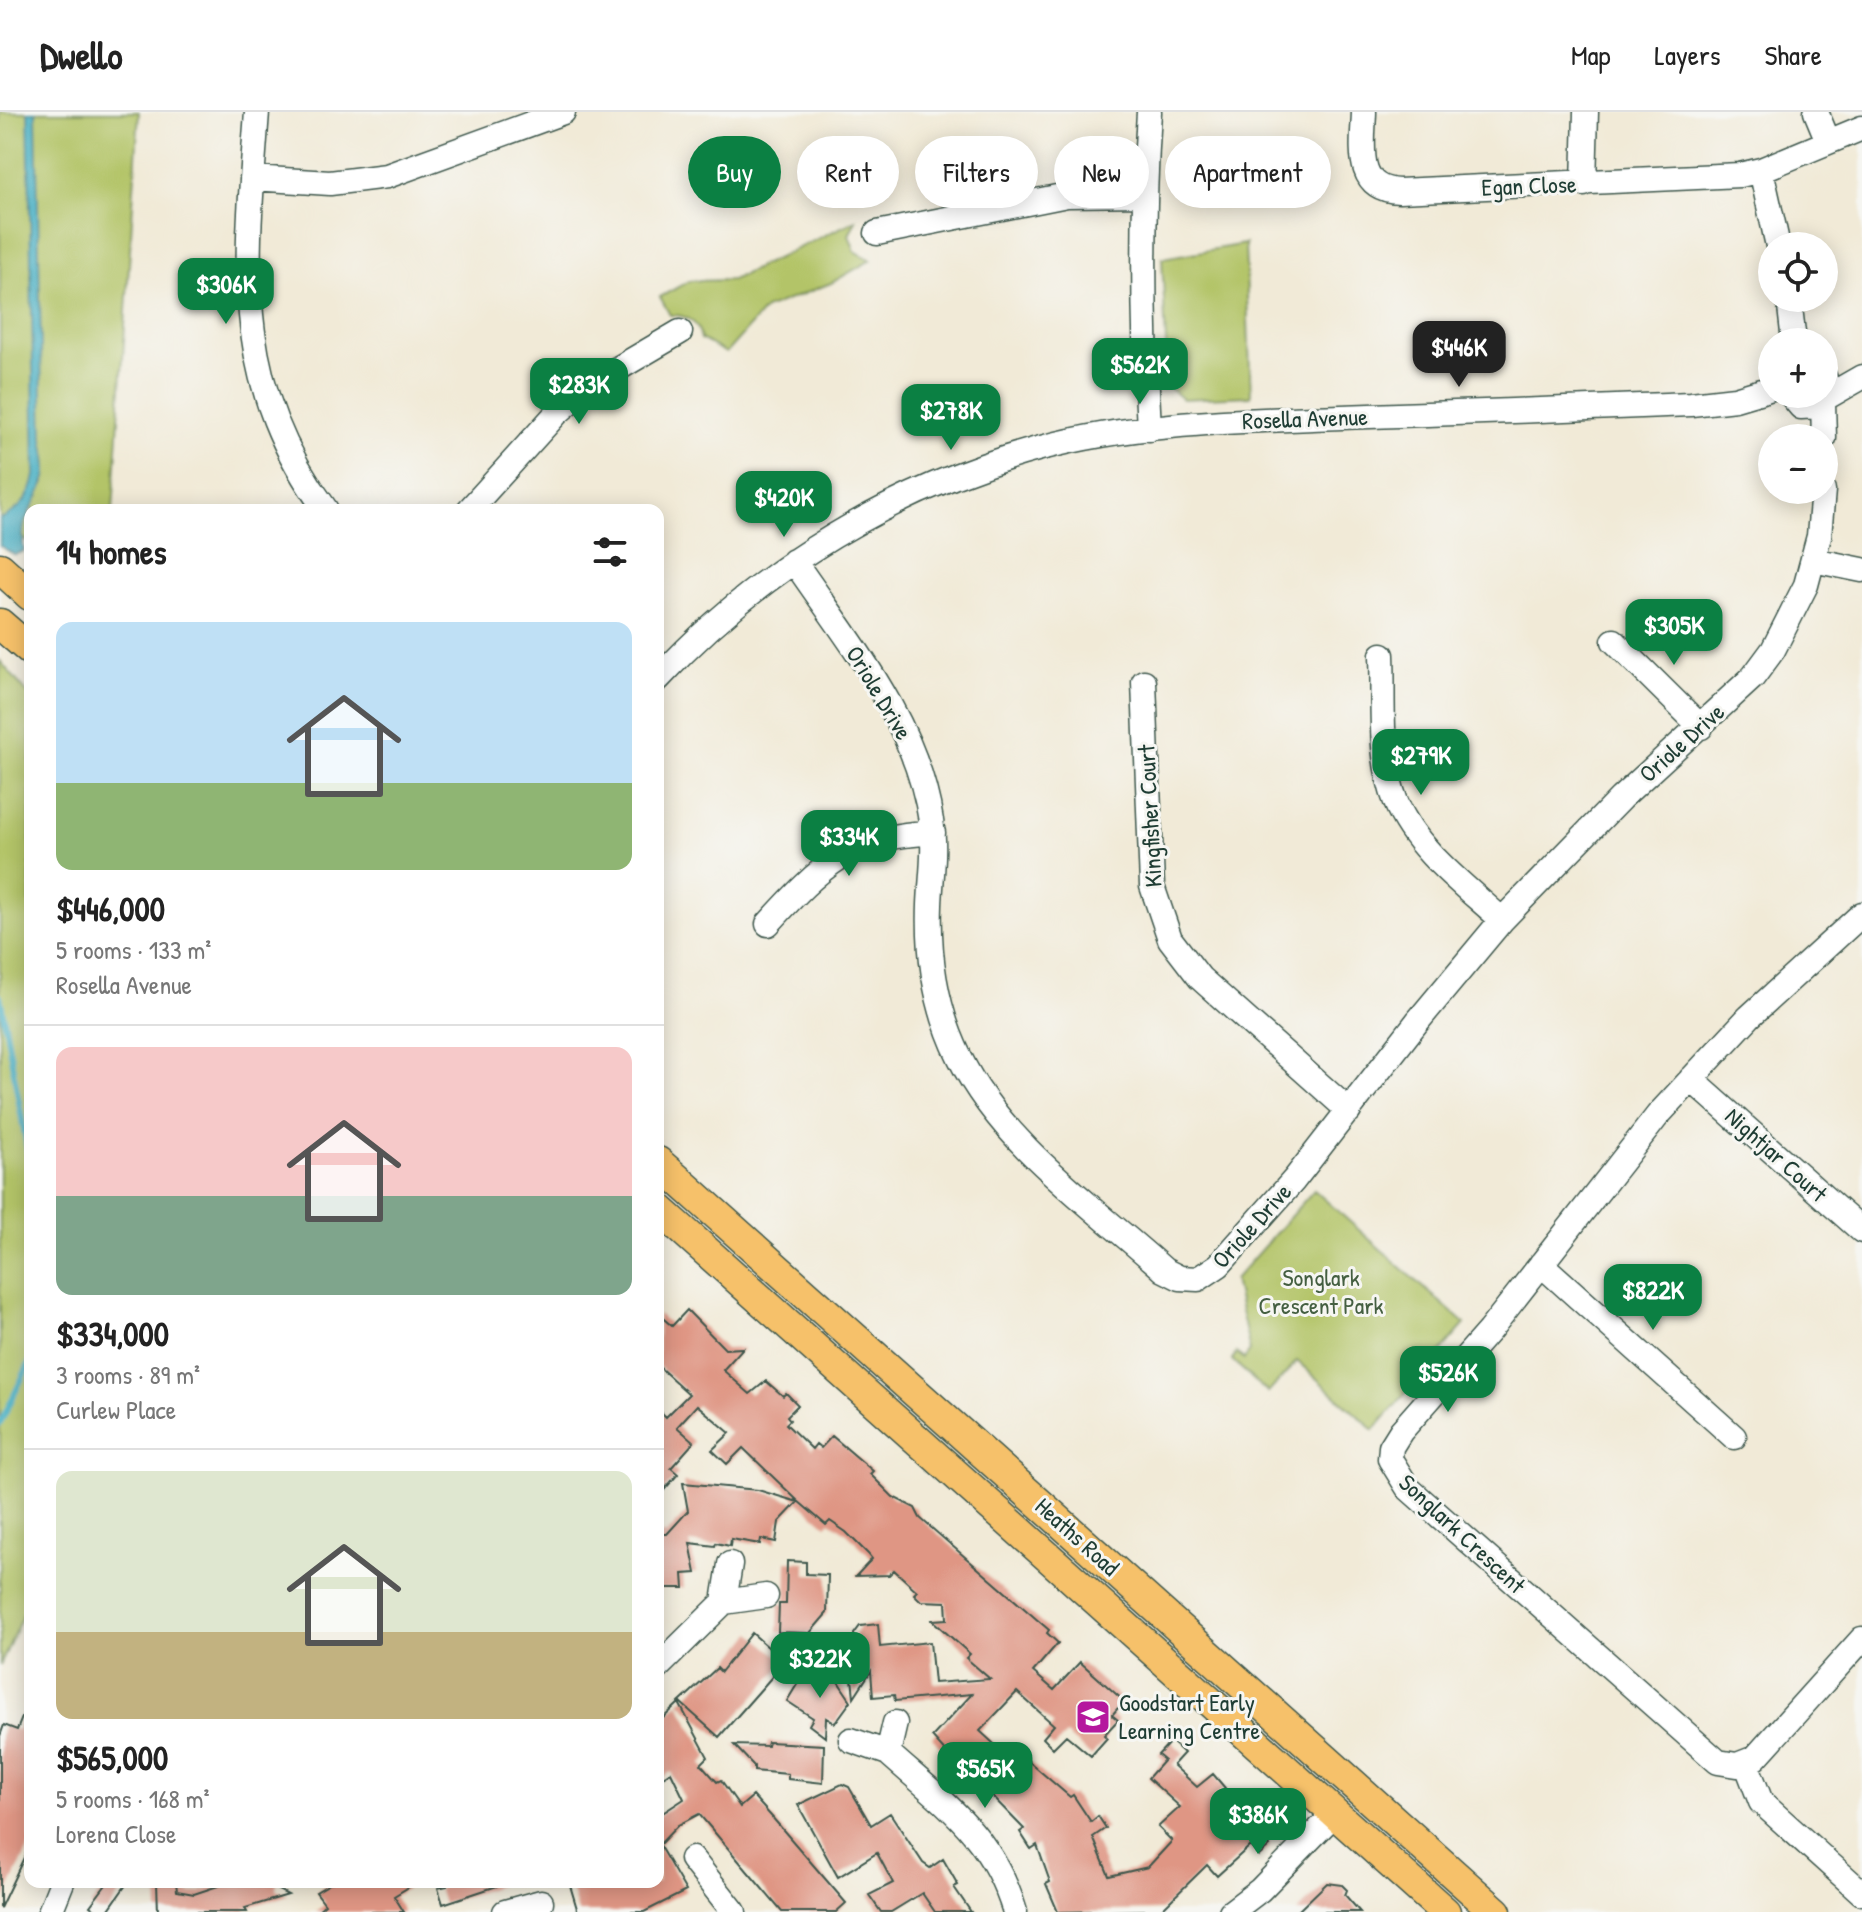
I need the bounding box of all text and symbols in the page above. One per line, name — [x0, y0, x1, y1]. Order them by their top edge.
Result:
text: Dwello — [40, 29, 122, 81]
text: Map — [1571, 36, 1611, 74]
text: Layers — [1655, 36, 1720, 74]
text: Share — [1764, 36, 1822, 74]
chip: Buy — [688, 136, 781, 208]
chip: Rent — [797, 136, 899, 208]
chip: Filters — [915, 136, 1038, 208]
chip: New — [1054, 136, 1149, 208]
chip: Apartment — [1165, 136, 1331, 208]
street label: Egan Close — [1481, 167, 1577, 203]
map controls — [1758, 232, 1838, 504]
button: locate — [1758, 232, 1838, 312]
pin: $306K — [170, 258, 282, 326]
text: $306K — [196, 266, 256, 301]
pin: $446K — [1403, 321, 1515, 389]
button: + — [1758, 328, 1838, 408]
text: $446K — [1431, 329, 1487, 364]
pin: $562K — [1084, 338, 1196, 406]
text: $562K — [1110, 346, 1170, 381]
pin: $283K — [523, 358, 635, 426]
text: $283K — [548, 366, 610, 401]
pin: $278K — [895, 384, 1007, 452]
text: $278K — [919, 392, 983, 427]
street label: Rosella Avenue — [1242, 400, 1369, 436]
button: − — [1758, 424, 1838, 504]
pin: $420K — [728, 471, 840, 539]
text: $420K — [754, 479, 814, 514]
text: 14 homes — [56, 529, 167, 575]
icon: filters — [588, 530, 632, 574]
pin: $305K — [1618, 599, 1730, 667]
text: $305K — [1643, 607, 1705, 642]
street label: Oriole Drive — [839, 640, 921, 746]
icon: home — [272, 674, 416, 818]
street label: Oriole Drive — [1632, 695, 1731, 789]
pin: $279K — [1365, 729, 1477, 797]
text: $279K — [1390, 737, 1452, 772]
street label: Kingfisher Court — [1129, 743, 1169, 888]
pin: $334K — [793, 810, 905, 878]
text: $334K — [819, 818, 879, 853]
text: $446,000 — [56, 886, 165, 932]
text: 5 rooms · 133 m² — [56, 932, 211, 967]
text: Rosella Avenue — [56, 967, 192, 1002]
icon: home — [272, 1099, 416, 1243]
street label: Nightjar Court — [1719, 1100, 1835, 1209]
street label: Oriole Drive — [1204, 1176, 1298, 1275]
park label: Songlark Crescent Park — [1259, 1261, 1383, 1321]
pin: $822K — [1597, 1264, 1709, 1332]
text: $822K — [1622, 1272, 1684, 1307]
text: $334,000 — [56, 1311, 169, 1357]
pin: $526K — [1392, 1346, 1504, 1414]
text: $526K — [1418, 1354, 1478, 1389]
text: 3 rooms · 89 m² — [56, 1357, 200, 1392]
text: Curlew Place — [56, 1392, 176, 1427]
street label: Songlark Crescent — [1393, 1466, 1533, 1601]
street label: Heaths Road — [1029, 1490, 1127, 1582]
icon: home — [272, 1523, 416, 1667]
pin: $322K — [764, 1632, 876, 1700]
text: $322K — [789, 1640, 851, 1675]
place label: Goodstart Early Learning Centre — [1119, 1686, 1260, 1746]
school or university icon: Goodstart Early Learning Centre — [1074, 1698, 1112, 1736]
text: $565,000 — [56, 1735, 168, 1781]
pin: $565K — [929, 1742, 1041, 1810]
text: $565K — [955, 1750, 1015, 1785]
text: 5 rooms · 168 m² — [56, 1781, 210, 1816]
pin: $386K — [1202, 1788, 1314, 1856]
text: $386K — [1228, 1796, 1288, 1831]
text: Lorena Close — [56, 1816, 176, 1851]

